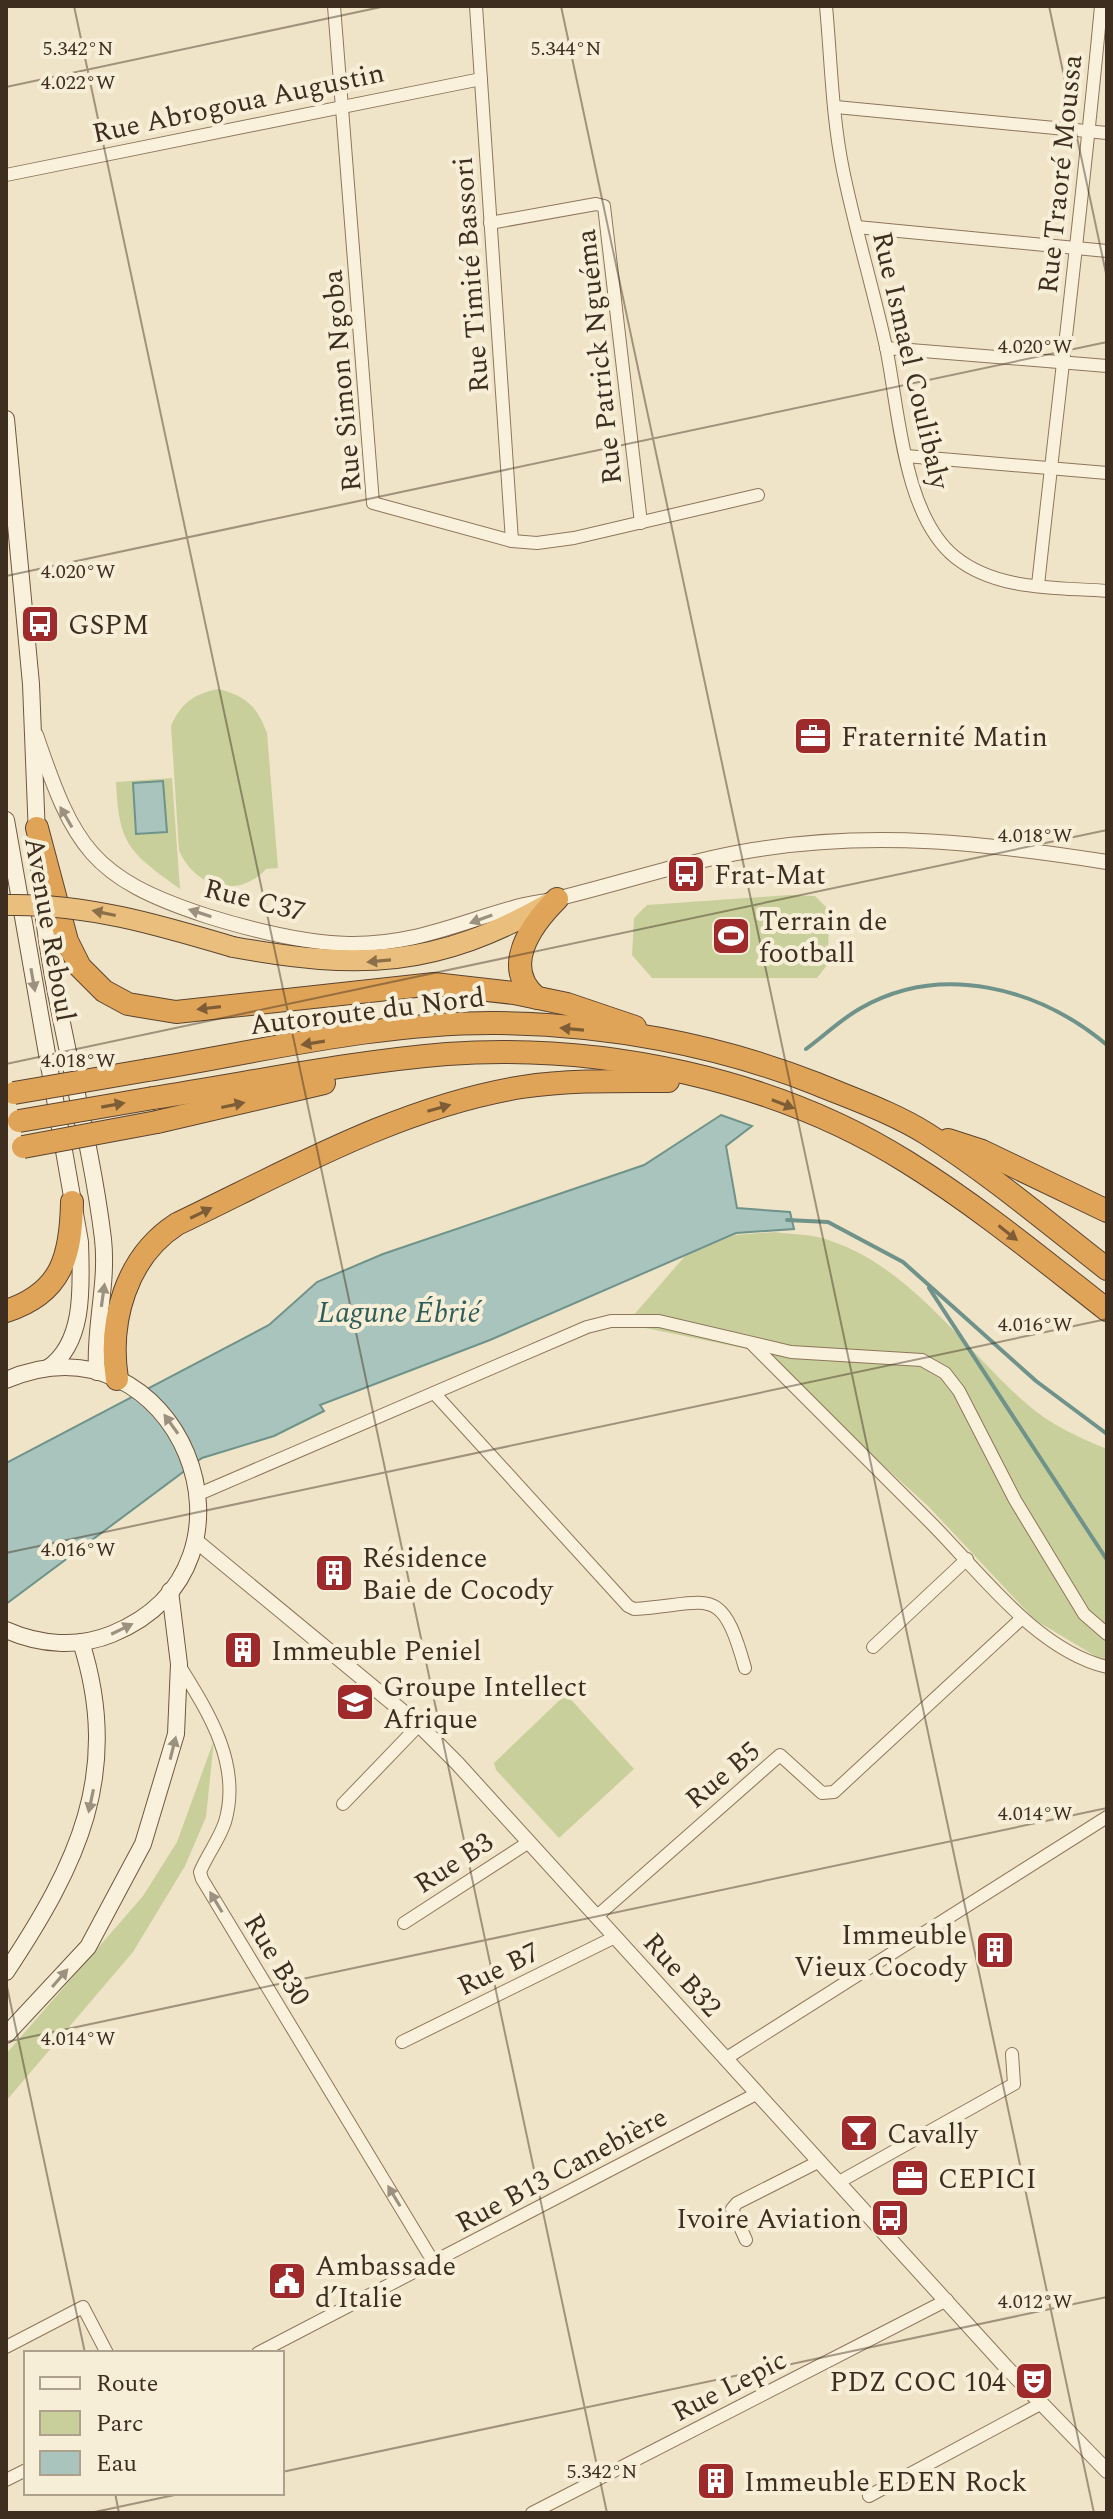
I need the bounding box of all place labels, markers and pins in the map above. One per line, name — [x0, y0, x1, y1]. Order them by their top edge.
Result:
bus stop icon: GSPM — [19, 603, 61, 645]
place label: GSPM — [68, 604, 149, 647]
office icon: Fraternité Matin — [792, 715, 834, 757]
place label: Fraternité Matin — [841, 716, 1048, 759]
bus stop icon: Frat-Mat — [665, 853, 707, 895]
place label: Frat-Mat — [714, 854, 826, 897]
place label: Terrain de football — [759, 900, 888, 975]
sports icon: Terrain de football — [710, 915, 752, 957]
place label: Résidence Baie de Cocody — [362, 1537, 555, 1612]
building icon: Résidence Baie de Cocody — [313, 1552, 355, 1594]
building icon: Immeuble Peniel — [222, 1629, 264, 1671]
place label: Immeuble Peniel — [271, 1630, 481, 1673]
place label: Groupe Intellect Afrique — [383, 1666, 587, 1741]
school or university icon: Groupe Intellect Afrique — [334, 1681, 376, 1723]
place label: Immeuble Vieux Cocody — [794, 1914, 969, 1989]
building icon: Immeuble Vieux Cocody — [974, 1929, 1016, 1971]
bar icon: Cavally — [838, 2112, 880, 2154]
place label: Cavally — [887, 2113, 979, 2156]
office icon: CEPICI — [889, 2157, 931, 2199]
place label: CEPICI — [938, 2158, 1037, 2201]
bus stop icon: Ivoire Aviation — [869, 2197, 911, 2239]
place label: Ivoire Aviation — [676, 2198, 862, 2241]
place label: Ambassade d’Italie — [315, 2245, 456, 2320]
public building icon: Ambassade d’Italie — [266, 2260, 308, 2302]
theatre icon: PDZ COC 104 — [1013, 2360, 1055, 2402]
place label: PDZ COC 104 — [829, 2361, 1006, 2404]
building icon: Immeuble EDEN Rock — [695, 2460, 737, 2502]
place label: Immeuble EDEN Rock — [744, 2461, 1027, 2504]

